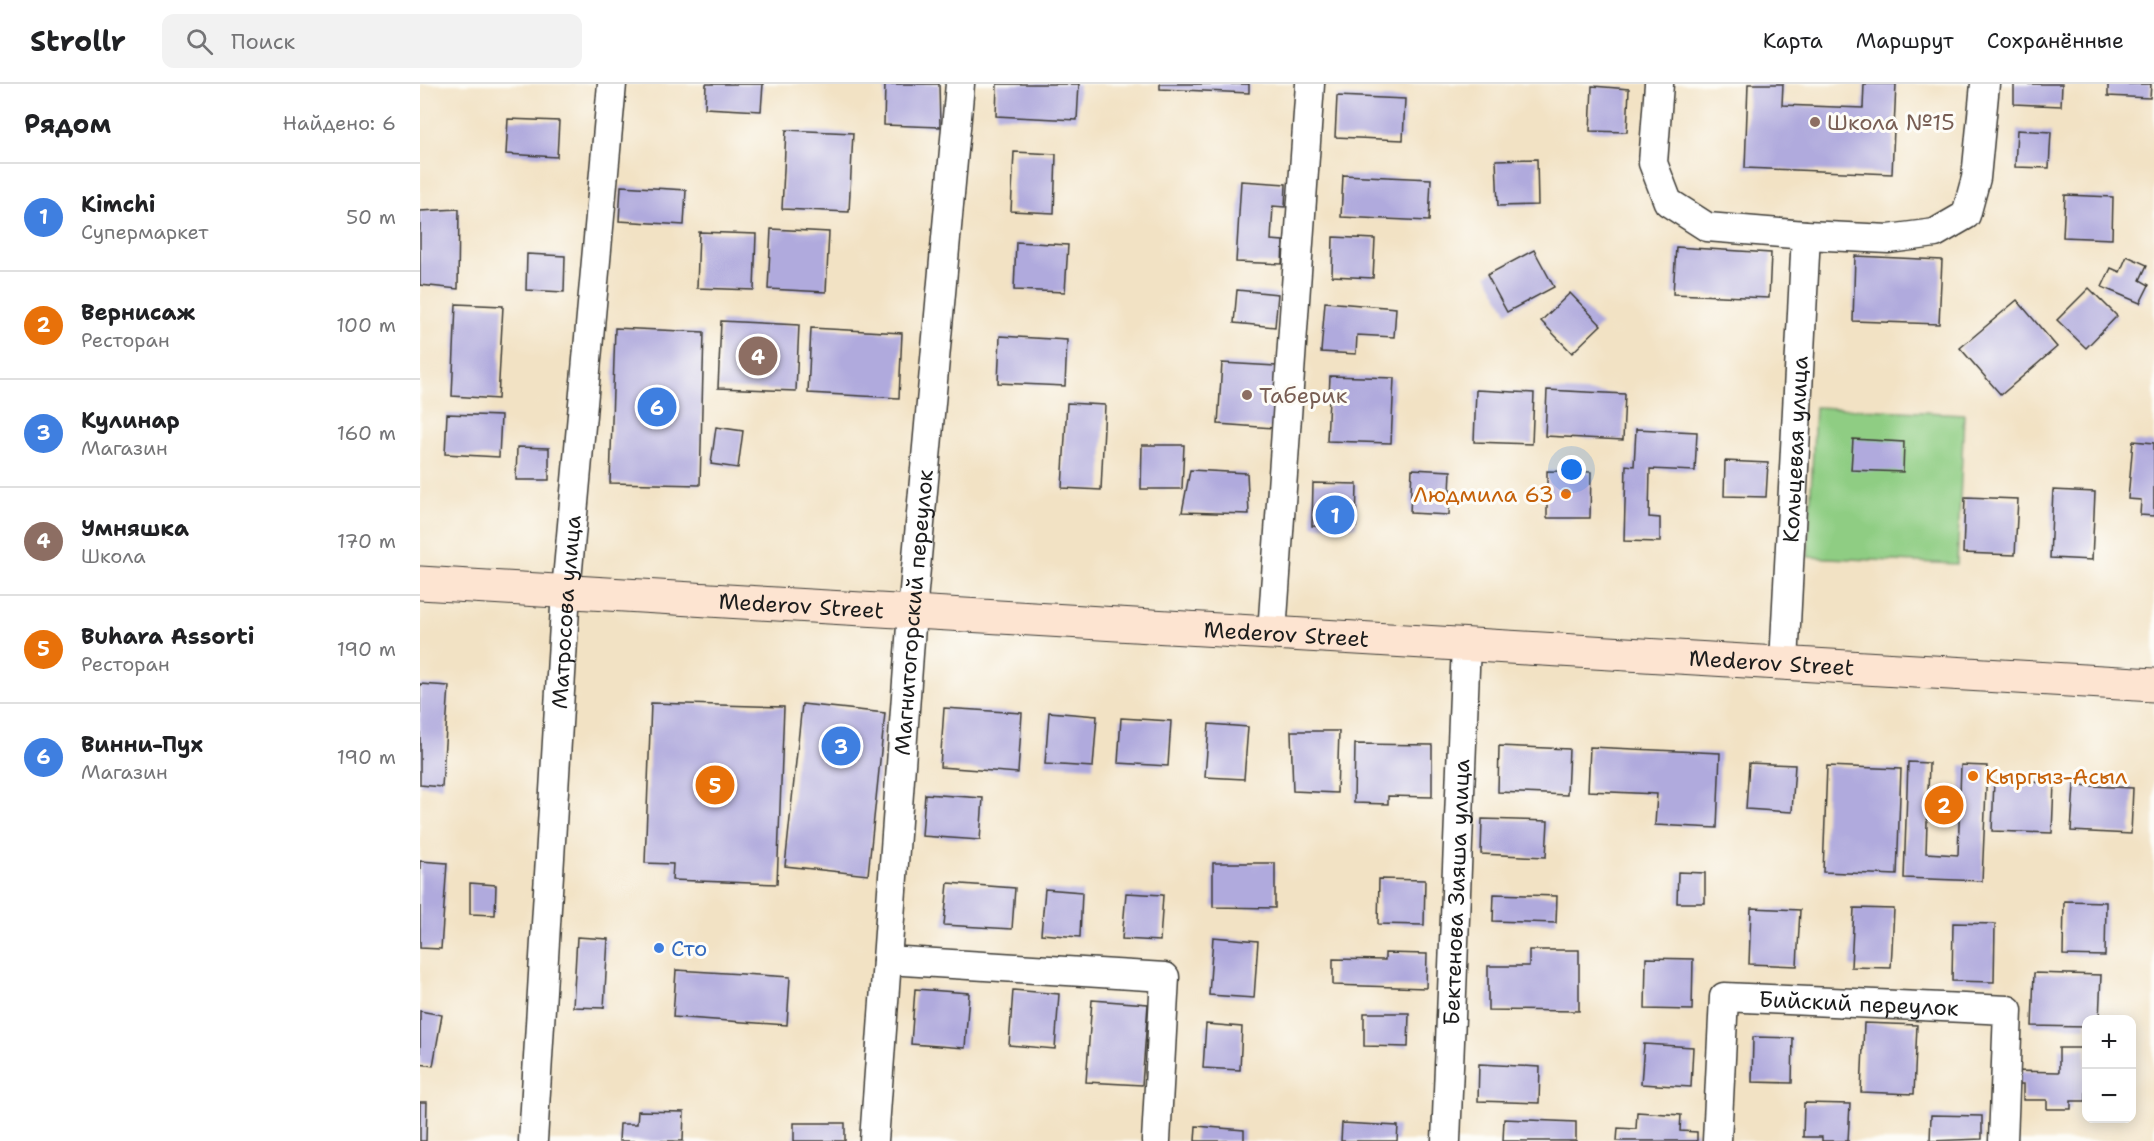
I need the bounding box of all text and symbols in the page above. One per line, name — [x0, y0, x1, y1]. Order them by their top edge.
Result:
search box — [162, 14, 582, 68]
text: Strollr — [30, 22, 126, 60]
icon: search — [183, 25, 216, 58]
text: Поиск — [231, 27, 295, 56]
text: Карта — [1763, 27, 1823, 55]
text: Маршрут — [1856, 27, 1954, 55]
text: Сохранённые — [1987, 27, 2124, 55]
text: Рядом — [24, 106, 111, 141]
place label: Школа №15 — [1827, 108, 1955, 137]
text: Найдено: 6 — [283, 110, 396, 136]
marker: Школа №15 — [1808, 115, 1822, 129]
text: Kimchi — [81, 190, 156, 219]
text: 1 — [39, 204, 48, 230]
text: 50 m — [346, 204, 396, 230]
text: Супермаркет — [81, 219, 208, 245]
text: Вернисаж — [81, 298, 195, 327]
text: 2 — [37, 312, 51, 338]
text: 100 m — [336, 312, 396, 338]
text: Ресторан — [81, 327, 170, 353]
pin: 4 — [738, 334, 778, 378]
street label: Кольцевая улица — [1776, 355, 1815, 543]
place label: Таберик — [1259, 381, 1348, 410]
pin: 6 — [638, 384, 676, 430]
marker: Таберик — [1240, 388, 1254, 402]
text: Кулинар — [81, 406, 180, 435]
text: 3 — [37, 420, 51, 446]
text: 160 m — [337, 420, 396, 446]
text: Магазин — [81, 435, 168, 461]
your location — [1557, 455, 1586, 484]
street label: Магнитогорский переулок — [888, 468, 940, 756]
place label: Людмила 63 — [1413, 480, 1554, 509]
marker: Людмила 63 — [1559, 487, 1573, 501]
pin: 1 — [1316, 492, 1354, 538]
text: Умняшка — [81, 514, 189, 543]
street label: Матросова улица — [545, 514, 588, 710]
text: 4 — [37, 528, 51, 554]
text: 170 m — [337, 528, 396, 554]
text: Школа — [81, 543, 146, 569]
street label: Mederov Street — [718, 587, 885, 625]
street label: Mederov Street — [1203, 615, 1370, 654]
text: Buhara Assorti — [81, 622, 254, 651]
text: 5 — [37, 636, 50, 662]
text: 190 m — [337, 636, 396, 662]
street label: Mederov Street — [1688, 644, 1855, 682]
text: Ресторан — [81, 651, 170, 677]
pin: 3 — [822, 724, 860, 768]
text: Винни-Пух — [81, 730, 203, 759]
text: 6 — [37, 744, 51, 770]
text: 190 m — [337, 744, 396, 770]
street label: Бектенова Зияша улица — [1437, 758, 1476, 1026]
text: Магазин — [81, 759, 168, 785]
pin: 5 — [696, 762, 734, 808]
place label: Кыргыз-Асыл — [1985, 762, 2127, 791]
marker: Кыргыз-Асыл — [1966, 769, 1980, 783]
pin: 2 — [1924, 782, 1964, 828]
place label: Сто — [671, 934, 707, 963]
marker: Сто — [652, 941, 666, 955]
street label: Бийский переулок — [1758, 985, 1959, 1023]
map controls — [2082, 1015, 2136, 1123]
button: + — [2082, 1015, 2136, 1069]
button: − — [2082, 1069, 2136, 1123]

